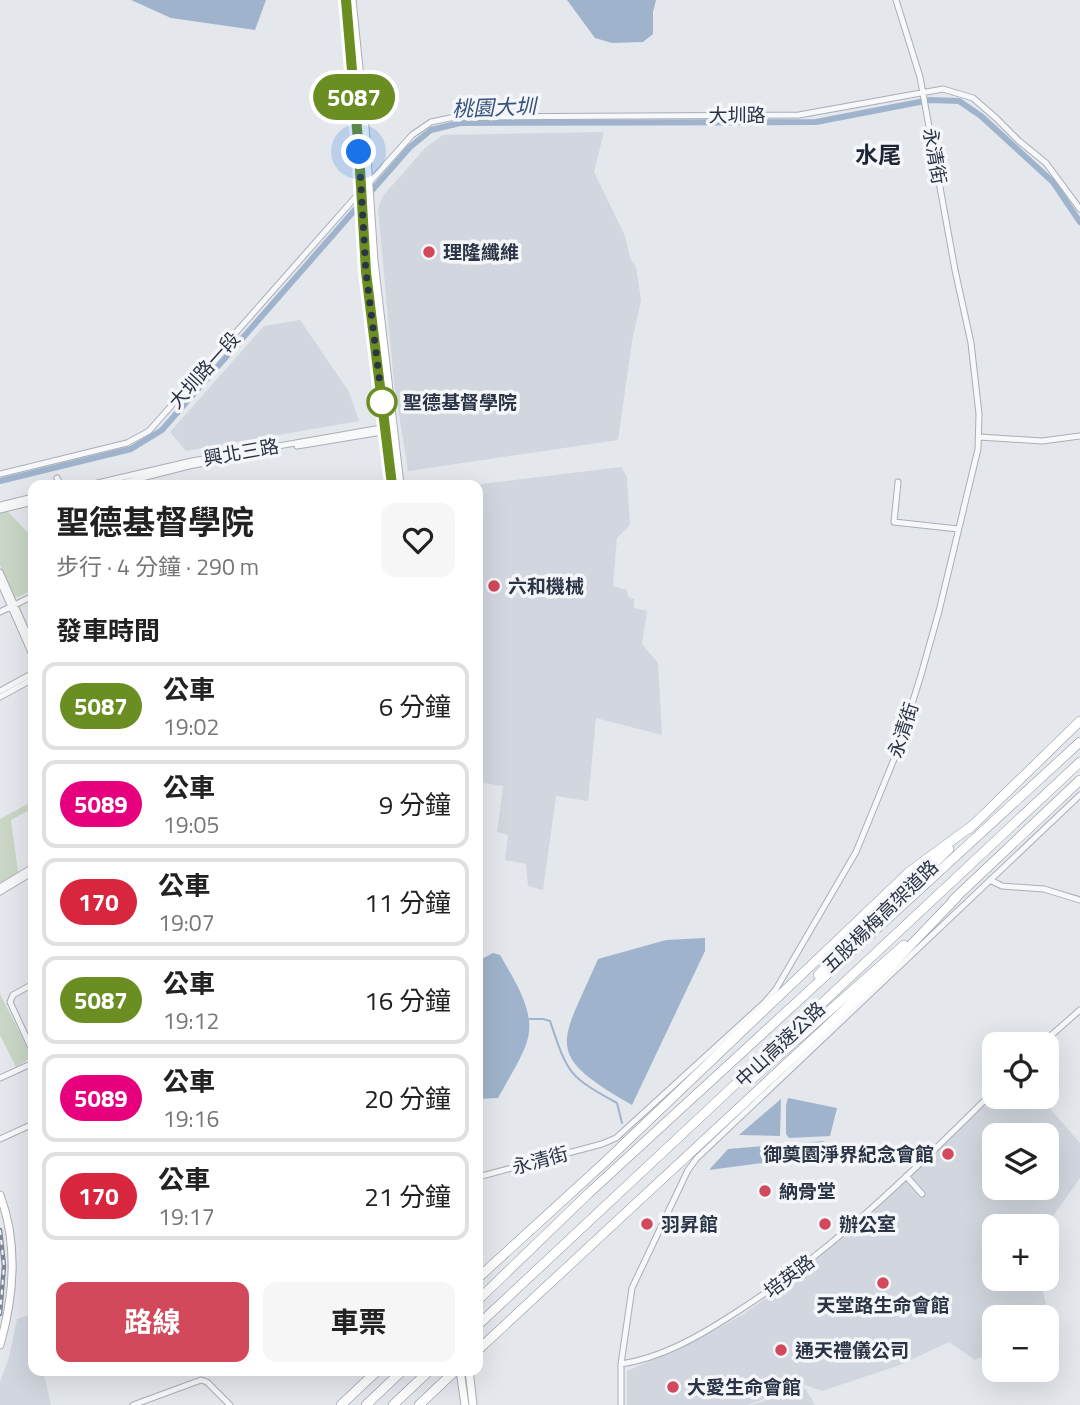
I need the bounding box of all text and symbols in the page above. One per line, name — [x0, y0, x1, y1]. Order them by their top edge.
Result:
line badge: 5087 — [305, 74, 403, 120]
text: 5087 — [327, 79, 381, 115]
water label: 桃園大圳 — [451, 89, 539, 124]
street label: 大圳路 — [708, 100, 766, 129]
street label: 永清街 — [916, 125, 955, 187]
your location — [341, 134, 376, 169]
district label: 水尾 — [855, 137, 901, 172]
place label: 理隆纖維 — [443, 237, 519, 266]
marker: 理隆纖維 — [421, 244, 437, 260]
street label: 大圳路一段 — [161, 325, 246, 415]
marker: 聖德基督學院 — [367, 387, 397, 417]
place label: 聖德基督學院 — [403, 387, 517, 416]
street label: 興北三路 — [201, 431, 281, 472]
text: 聖德基督學院 — [56, 497, 254, 547]
button: heart — [381, 503, 455, 577]
text: 步行 · 4 分鐘 · 290 m — [56, 549, 259, 584]
place label: 六和機械 — [508, 571, 584, 600]
marker: 六和機械 — [486, 578, 502, 594]
text: 發車時間 — [56, 611, 160, 650]
text: 公車 — [163, 670, 215, 709]
text: 6 分鐘 — [379, 687, 451, 726]
text: 5087 — [74, 688, 128, 724]
street label: 永清街 — [880, 698, 925, 761]
text: 19:02 — [163, 709, 219, 744]
text: 公車 — [163, 768, 215, 807]
text: 9 分鐘 — [379, 785, 451, 824]
text: 5089 — [74, 786, 128, 822]
text: 19:05 — [163, 807, 219, 842]
street label: 五股楊梅高架道路 — [815, 852, 944, 979]
text: 公車 — [158, 866, 210, 905]
text: 11 分鐘 — [364, 883, 451, 922]
text: 170 — [78, 884, 119, 920]
text: 19:07 — [158, 905, 215, 940]
text: 公車 — [163, 964, 215, 1003]
text: 16 分鐘 — [364, 981, 451, 1020]
text: 5087 — [74, 982, 128, 1018]
street label: 中山高速公路 — [728, 994, 831, 1093]
text: 19:12 — [163, 1003, 219, 1038]
map controls — [982, 1032, 1059, 1382]
button: locate — [982, 1032, 1059, 1109]
text: 公車 — [163, 1062, 215, 1101]
text: 20 分鐘 — [364, 1079, 451, 1118]
text: 5089 — [74, 1080, 128, 1116]
text: 19:16 — [163, 1101, 219, 1136]
button: layers — [982, 1123, 1059, 1200]
street label: 永清街 — [509, 1138, 571, 1181]
place label: 御奠園淨界紀念會館 — [763, 1139, 934, 1168]
marker: 御奠園淨界紀念會館 — [940, 1146, 956, 1162]
text: 公車 — [158, 1160, 210, 1199]
place label: 納骨堂 — [779, 1176, 836, 1205]
text: 21 分鐘 — [364, 1177, 451, 1216]
text: 170 — [78, 1178, 119, 1214]
marker: 納骨堂 — [757, 1183, 773, 1199]
text: 19:17 — [158, 1199, 215, 1234]
place label: 羽昇館 — [661, 1209, 718, 1238]
place label: 辦公室 — [839, 1209, 896, 1238]
button: + — [982, 1214, 1059, 1291]
marker: 羽昇館 — [639, 1216, 655, 1232]
marker: 辦公室 — [817, 1216, 833, 1232]
street label: 培英路 — [757, 1247, 820, 1304]
marker: 天堂路生命會館 — [875, 1275, 891, 1291]
button: 路線 — [56, 1282, 249, 1362]
button: 車票 — [263, 1282, 455, 1362]
place label: 天堂路生命會館 — [816, 1290, 950, 1319]
button: − — [982, 1305, 1059, 1382]
place label: 通天禮儀公司 — [795, 1335, 909, 1364]
marker: 通天禮儀公司 — [773, 1342, 789, 1358]
place label: 大愛生命會館 — [687, 1372, 801, 1401]
marker: 大愛生命會館 — [665, 1379, 681, 1395]

